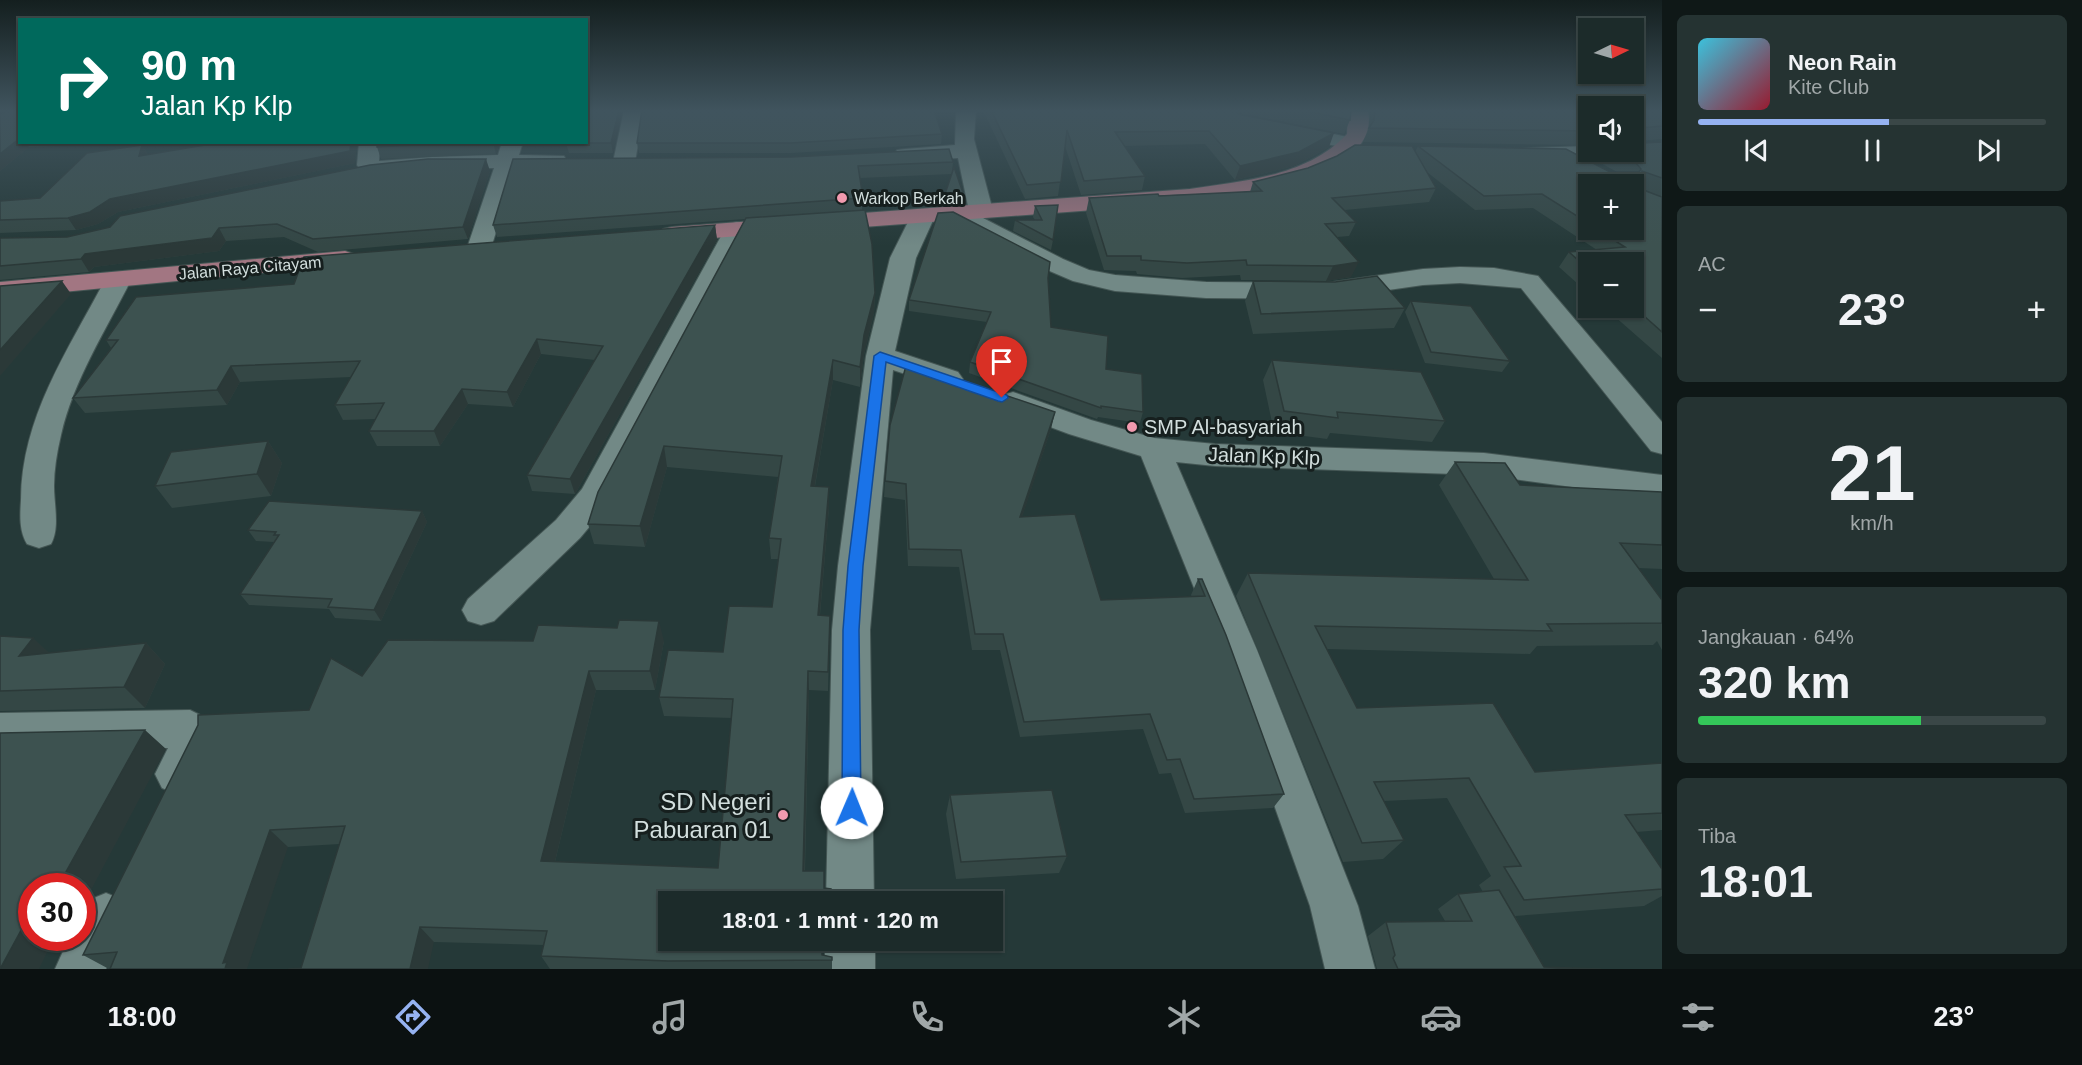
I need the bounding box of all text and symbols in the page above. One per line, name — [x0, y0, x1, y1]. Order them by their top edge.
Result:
north arrow — [1578, 18, 1644, 84]
map controls — [1578, 18, 1644, 318]
icon: right — [42, 42, 120, 120]
text: 90 m — [141, 42, 237, 89]
text: Neon Rain — [1788, 50, 1897, 75]
text: Kite Club — [1788, 76, 1869, 98]
text: Jalan Kp Klp — [141, 91, 293, 121]
button: sound — [1578, 96, 1644, 162]
icon: previous — [1740, 134, 1773, 167]
icon: pause — [1856, 134, 1889, 167]
icon: next — [1972, 134, 2005, 167]
button: + — [1578, 174, 1644, 240]
place label: Warkop Berkah — [854, 190, 964, 207]
marker: Warkop Berkah — [835, 191, 849, 205]
button: − — [1578, 252, 1644, 318]
street label: Jalan Raya Citayam — [178, 253, 322, 283]
text: AC — [1698, 253, 1726, 275]
text: 23° — [1838, 284, 1906, 335]
text: − — [1698, 291, 1717, 328]
text: + — [2027, 291, 2046, 328]
pin — [976, 336, 1027, 398]
icon: arrive — [985, 345, 1018, 378]
place label: SMP Al-basyariah — [1144, 416, 1303, 438]
marker: SMP Al-basyariah — [1125, 420, 1139, 434]
text: 21 — [1829, 429, 1915, 517]
street label: Jalan Kp Klp — [1208, 443, 1320, 469]
text: km/h — [1850, 512, 1894, 534]
text: Jangkauan · 64% — [1698, 626, 1854, 648]
text: 320 km — [1698, 657, 1851, 708]
position arrow — [820, 776, 884, 840]
place label: SD Negeri Pabuaran 01 — [634, 788, 771, 843]
marker: SD Negeri Pabuaran 01 — [776, 808, 790, 822]
text: Tiba — [1698, 825, 1736, 847]
text: 18:01 — [1698, 856, 1813, 907]
speed limit sign: 30 — [18, 873, 96, 951]
text: 18:01 · 1 mnt · 120 m — [722, 908, 939, 933]
icon: directions — [392, 996, 434, 1038]
icon: music — [649, 996, 691, 1038]
icon: phone — [906, 996, 948, 1038]
icon: climate — [1163, 996, 1205, 1038]
icon: car — [1420, 996, 1462, 1038]
icon: filters — [1677, 996, 1719, 1038]
text: 18:00 — [108, 1002, 177, 1032]
text: 23° — [1934, 1002, 1974, 1032]

